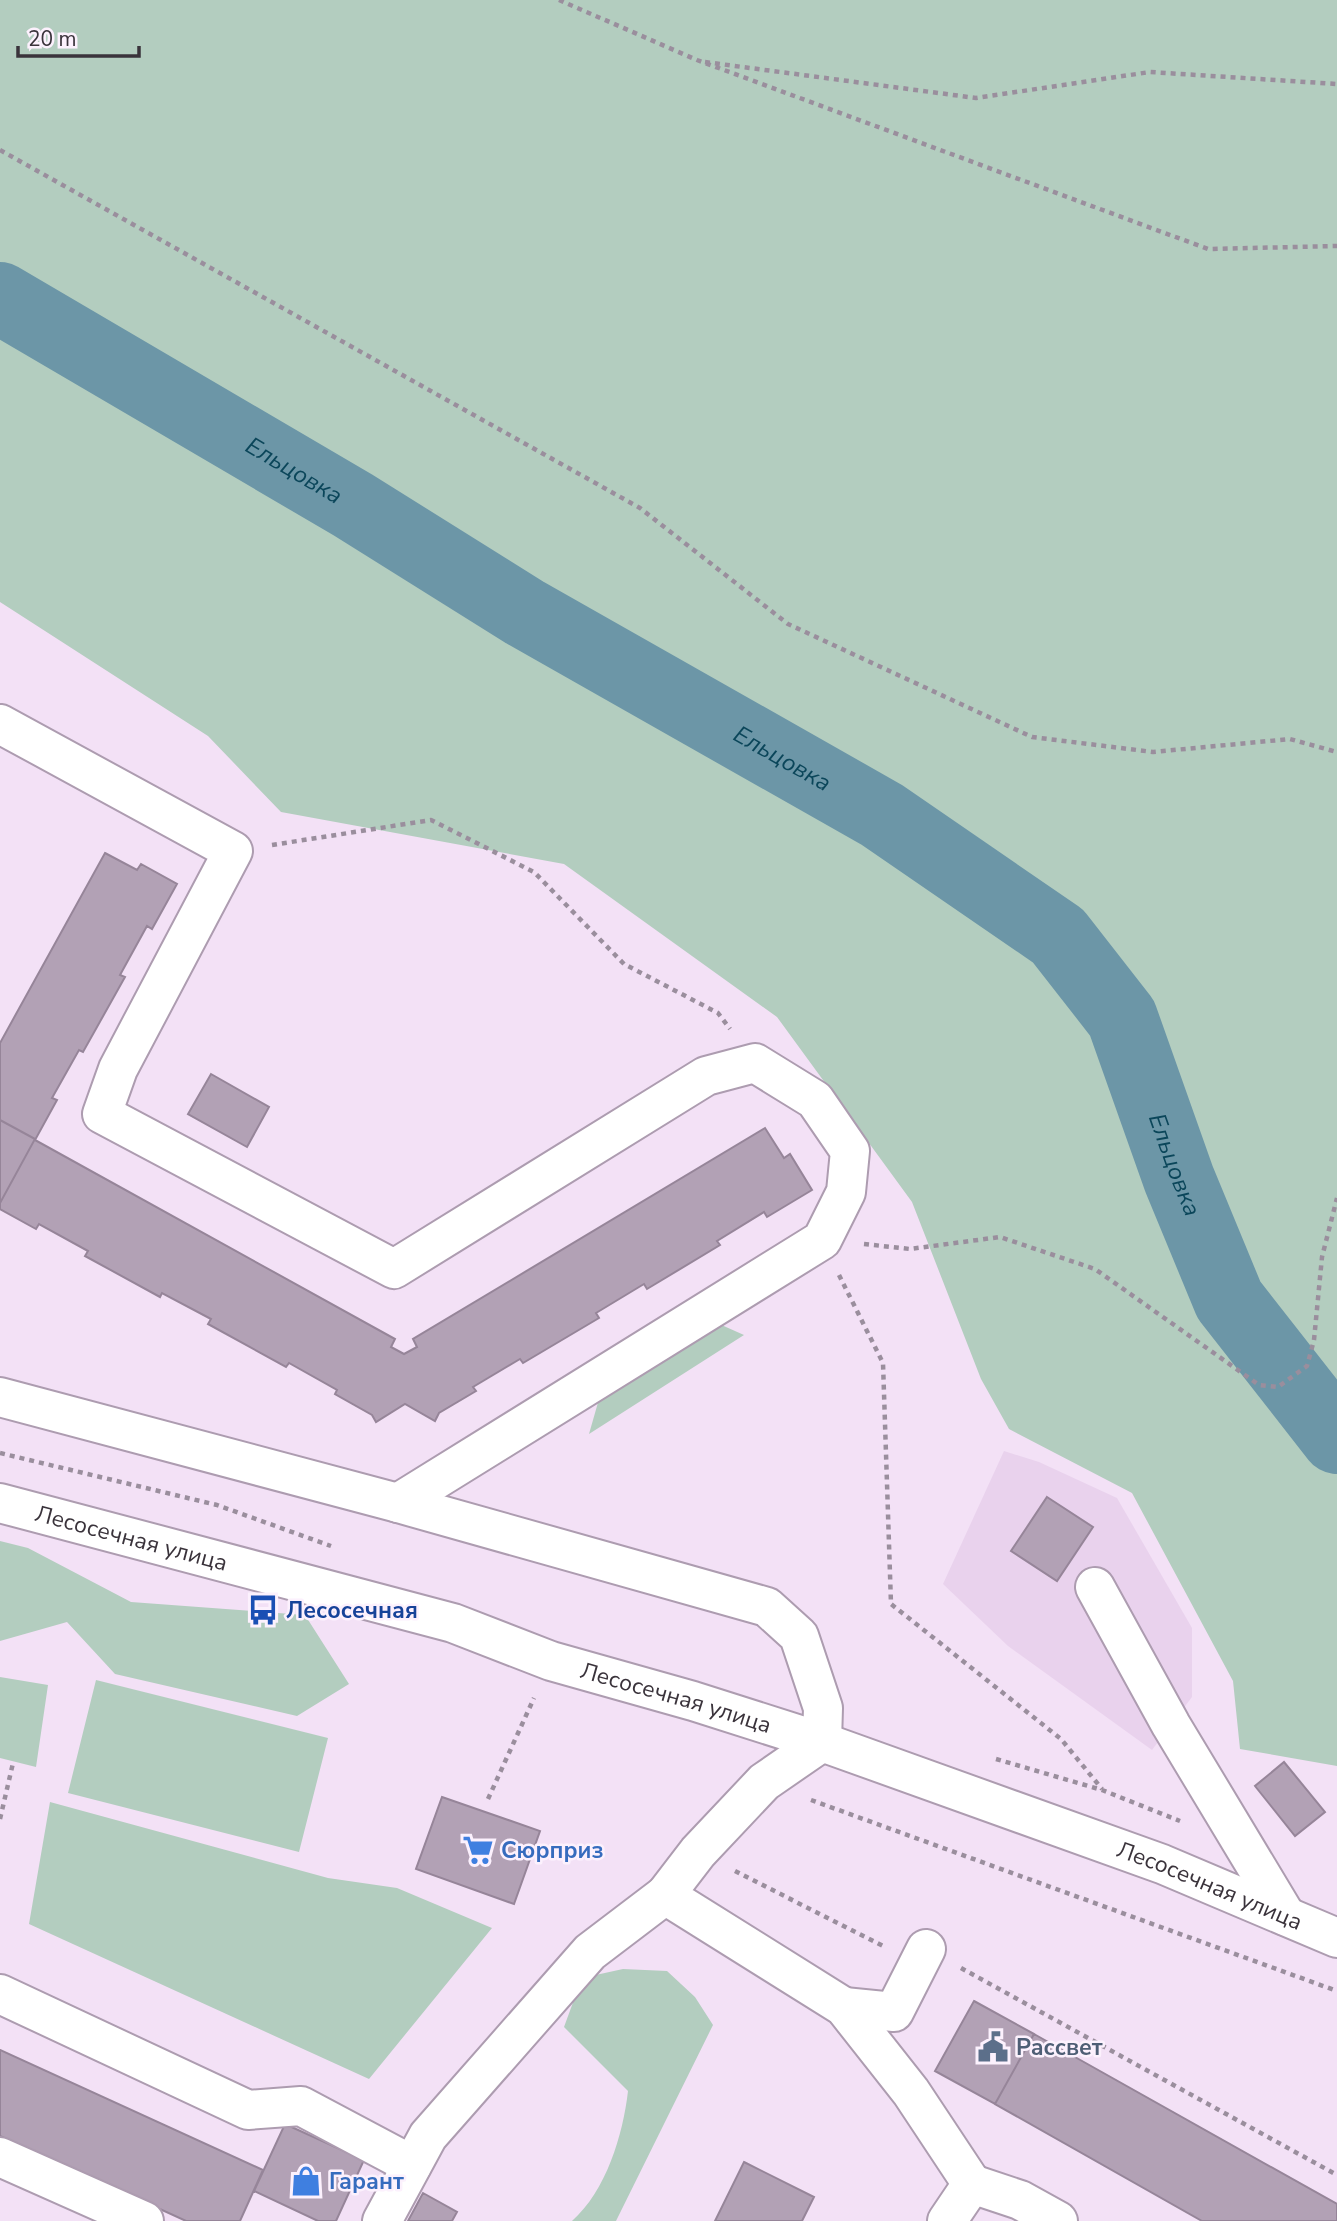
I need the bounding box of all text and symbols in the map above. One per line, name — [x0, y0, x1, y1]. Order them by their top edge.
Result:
scale bar — [18, 14, 138, 58]
text: 20 m — [28, 25, 77, 53]
water label: Ельцовка — [240, 430, 349, 511]
water label: Ельцовка — [728, 718, 837, 799]
water label: Ельцовка — [1141, 1109, 1209, 1221]
street label: Лесосечная улица — [32, 1497, 231, 1578]
bus stop icon: Лесосечная — [246, 1593, 280, 1627]
place label: Лесосечная — [286, 1595, 418, 1626]
street label: Лесосечная улица — [577, 1655, 776, 1741]
supermarket icon: Сюрприз — [461, 1833, 495, 1867]
street label: Лесосечная улица — [1113, 1834, 1307, 1937]
place label: Сюрприз — [501, 1835, 603, 1866]
public building icon: Рассвет — [976, 2030, 1010, 2064]
place label: Рассвет — [1016, 2032, 1103, 2063]
shop icon: Гарант — [289, 2164, 323, 2198]
place label: Гарант — [329, 2166, 404, 2197]

